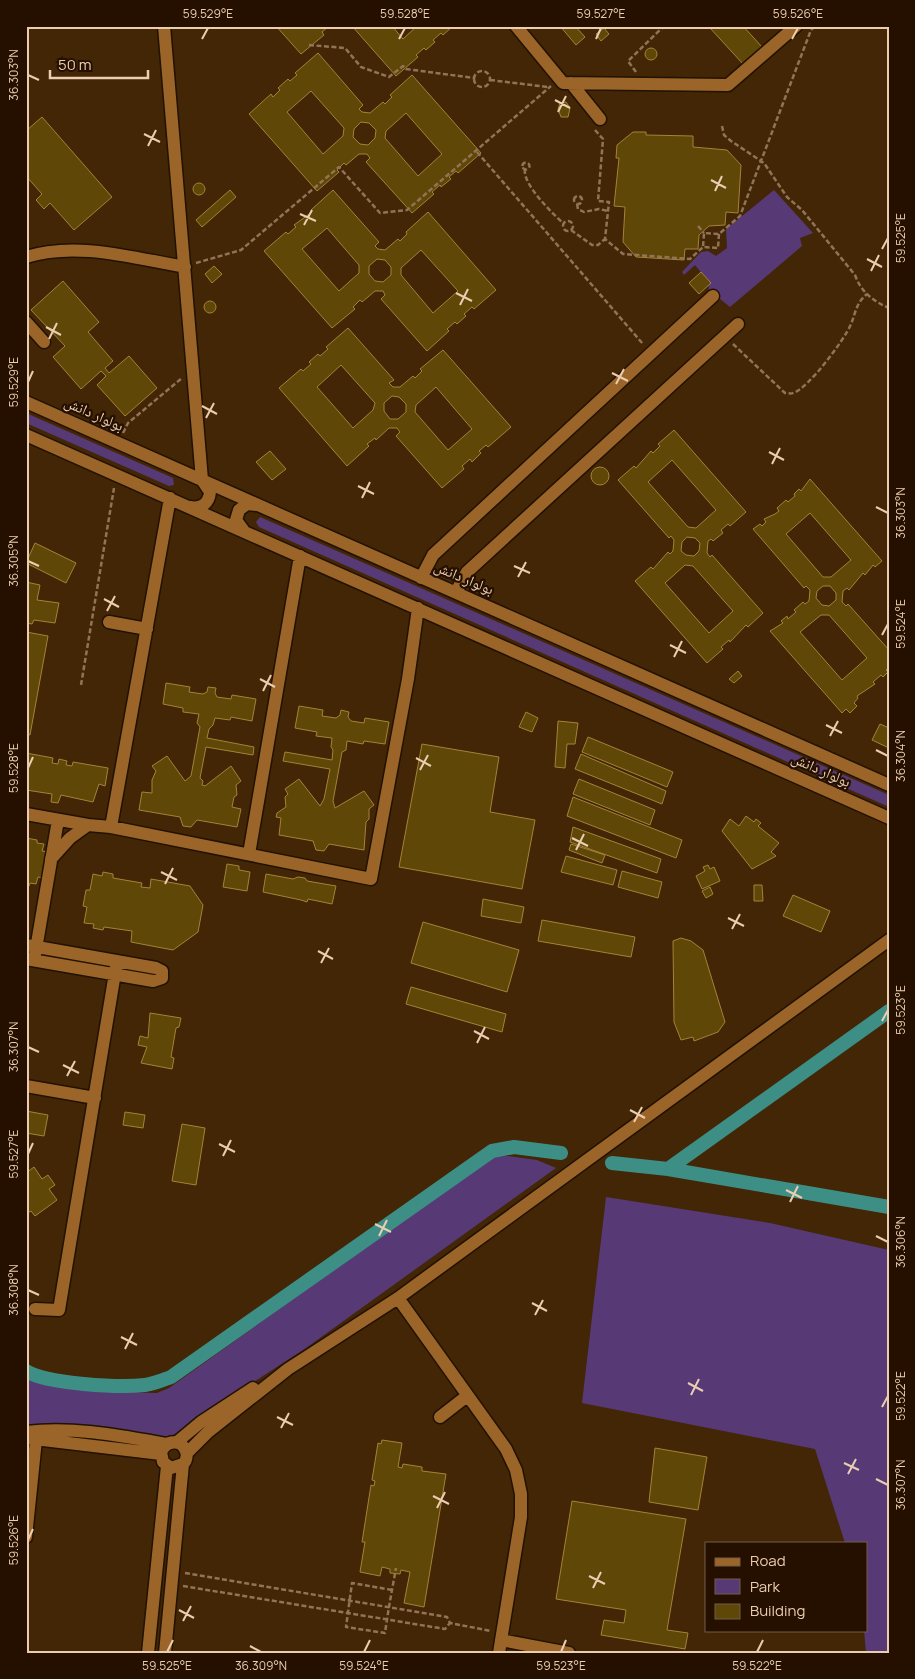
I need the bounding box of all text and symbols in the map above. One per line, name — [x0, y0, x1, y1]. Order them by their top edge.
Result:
text: 59.529°E — [183, 5, 233, 22]
text: 59.528°E — [380, 5, 430, 22]
text: 59.527°E — [577, 5, 626, 22]
text: 59.526°E — [773, 5, 823, 22]
scale bar — [50, 48, 148, 80]
text: 36.303°N — [5, 49, 22, 101]
text: 50 m — [58, 54, 92, 75]
text: 59.525°E — [892, 213, 909, 263]
text: 59.529°E — [5, 357, 22, 407]
street label: بولوار دانش — [61, 391, 127, 436]
text: 36.303°N — [892, 487, 909, 539]
text: 36.305°N — [5, 535, 22, 587]
street label: بولوار دانش — [431, 556, 497, 599]
text: 59.524°E — [892, 599, 909, 649]
text: 36.304°N — [892, 730, 909, 782]
text: 59.528°E — [5, 743, 22, 793]
street label: بولوار دانش — [788, 747, 854, 792]
text: 59.523°E — [892, 985, 909, 1035]
text: 36.307°N — [5, 1022, 22, 1072]
text: 59.527°E — [5, 1129, 22, 1178]
text: 36.306°N — [892, 1216, 909, 1268]
text: 36.308°N — [5, 1264, 22, 1316]
text: 59.522°E — [892, 1371, 909, 1421]
text: 36.307°N — [892, 1460, 909, 1510]
text: 59.526°E — [5, 1515, 22, 1565]
legend — [705, 1542, 868, 1632]
text: Road — [750, 1550, 786, 1571]
text: Park — [750, 1576, 780, 1597]
text: Building — [750, 1600, 805, 1621]
text: 59.525°E — [142, 1657, 192, 1674]
text: 36.309°N — [235, 1657, 287, 1674]
text: 59.524°E — [339, 1657, 389, 1674]
text: 59.523°E — [536, 1657, 586, 1674]
text: 59.522°E — [732, 1657, 782, 1674]

